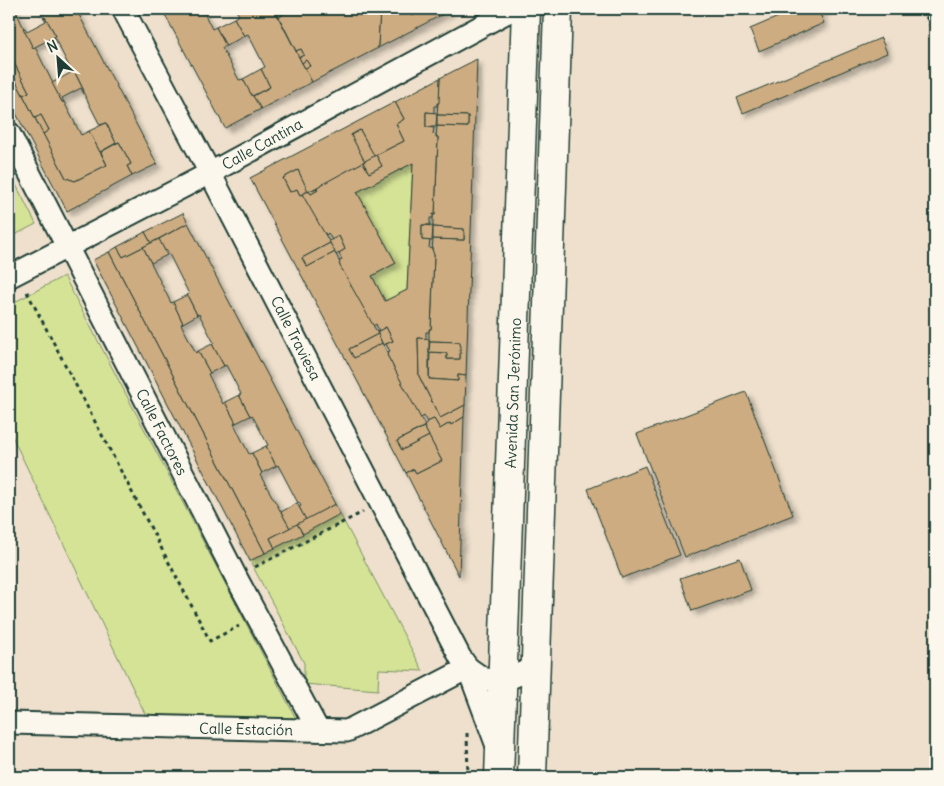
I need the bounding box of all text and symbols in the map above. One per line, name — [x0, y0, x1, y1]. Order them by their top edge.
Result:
north arrow — [32, 32, 82, 82]
text: N — [44, 36, 61, 57]
street label: Calle Cantina — [218, 114, 306, 174]
street label: Calle Traviesa — [267, 293, 326, 384]
street label: Avenida San Jerónimo — [501, 317, 525, 469]
street label: Calle Factores — [132, 386, 192, 479]
street label: Calle Estación — [199, 719, 293, 739]

